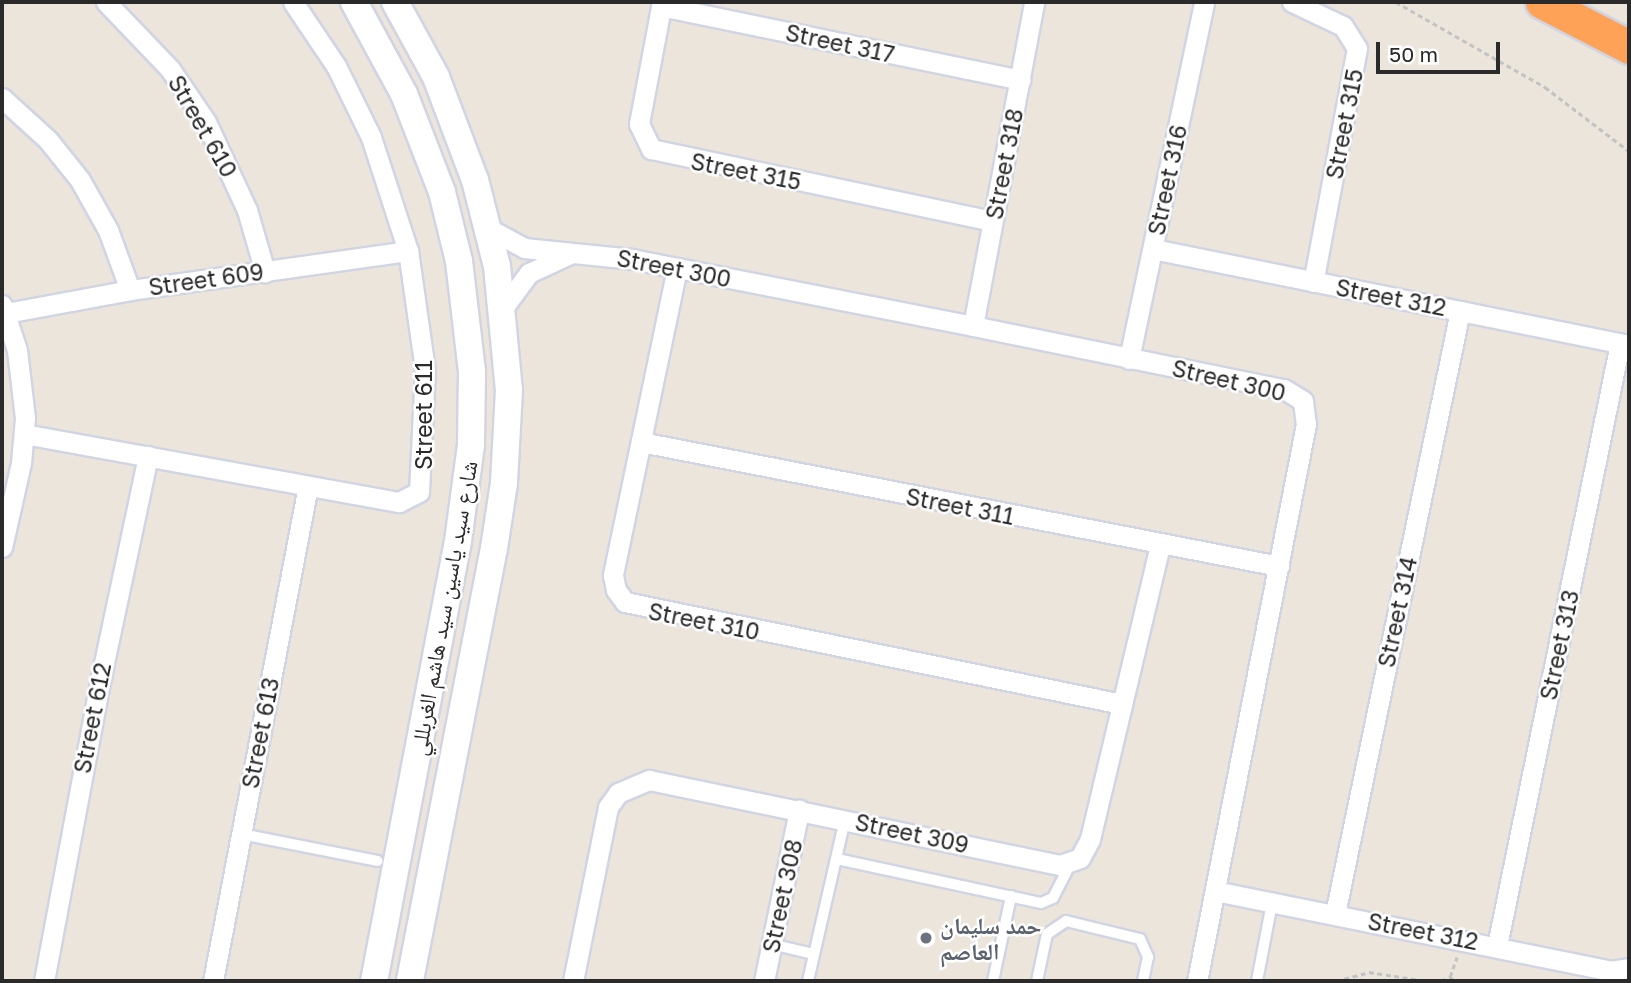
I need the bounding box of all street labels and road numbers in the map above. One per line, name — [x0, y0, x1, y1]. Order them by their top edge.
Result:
street label: Street 317 — [783, 18, 897, 68]
street label: Street 315 — [1320, 67, 1368, 181]
street label: Street 610 — [163, 70, 243, 182]
street label: Street 318 — [980, 106, 1028, 222]
street label: Street 316 — [1142, 122, 1192, 238]
street label: Street 315 — [689, 147, 803, 195]
street label: Street 300 — [615, 243, 733, 293]
street label: Street 609 — [147, 257, 265, 301]
street label: Street 312 — [1334, 273, 1448, 321]
street label: Street 300 — [1169, 354, 1289, 406]
street label: Street 611 — [409, 360, 437, 470]
street label: شارع سيد ياسين سيد هاشم الغربللي — [403, 458, 483, 758]
street label: Street 311 — [904, 482, 1016, 530]
street label: Street 314 — [1372, 554, 1422, 670]
street label: Street 313 — [1534, 587, 1584, 703]
street label: Street 310 — [646, 597, 762, 645]
street label: Street 612 — [68, 660, 116, 776]
street label: Street 613 — [236, 675, 284, 791]
street label: Street 309 — [853, 807, 971, 859]
street label: Street 308 — [756, 837, 808, 955]
street label: Street 312 — [1366, 907, 1480, 955]

